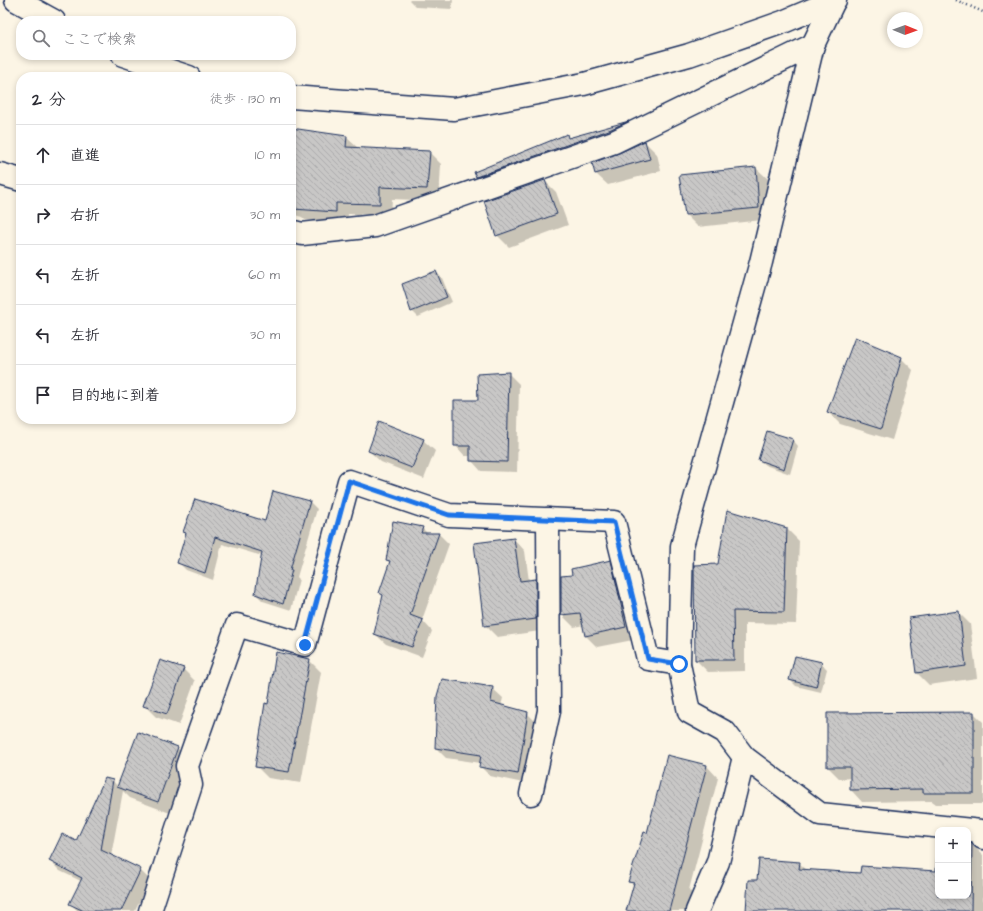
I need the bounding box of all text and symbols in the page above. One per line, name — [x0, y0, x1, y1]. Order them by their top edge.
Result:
north arrow — [887, 12, 923, 48]
search box — [16, 16, 296, 60]
icon: search — [30, 27, 52, 49]
text: ここで検索 — [62, 29, 137, 50]
text: 2 分 — [32, 88, 66, 112]
text: 徒歩 · 130 m — [210, 90, 280, 108]
icon: ahead — [32, 144, 54, 166]
text: 直進 — [70, 145, 100, 166]
text: 10 m — [255, 146, 280, 164]
icon: right — [32, 204, 54, 226]
text: 右折 — [70, 205, 100, 226]
text: 30 m — [250, 206, 280, 224]
icon: left — [32, 264, 54, 286]
text: 左折 — [70, 265, 100, 286]
text: 60 m — [248, 266, 280, 284]
icon: left — [32, 324, 54, 346]
text: 左折 — [70, 325, 100, 346]
text: 30 m — [250, 326, 280, 344]
icon: arrive — [32, 384, 54, 406]
text: 目的地に到着 — [70, 385, 160, 406]
route end — [296, 636, 314, 654]
route start — [670, 655, 688, 673]
map controls — [935, 827, 971, 899]
button: + — [935, 827, 971, 863]
button: − — [935, 863, 971, 899]

